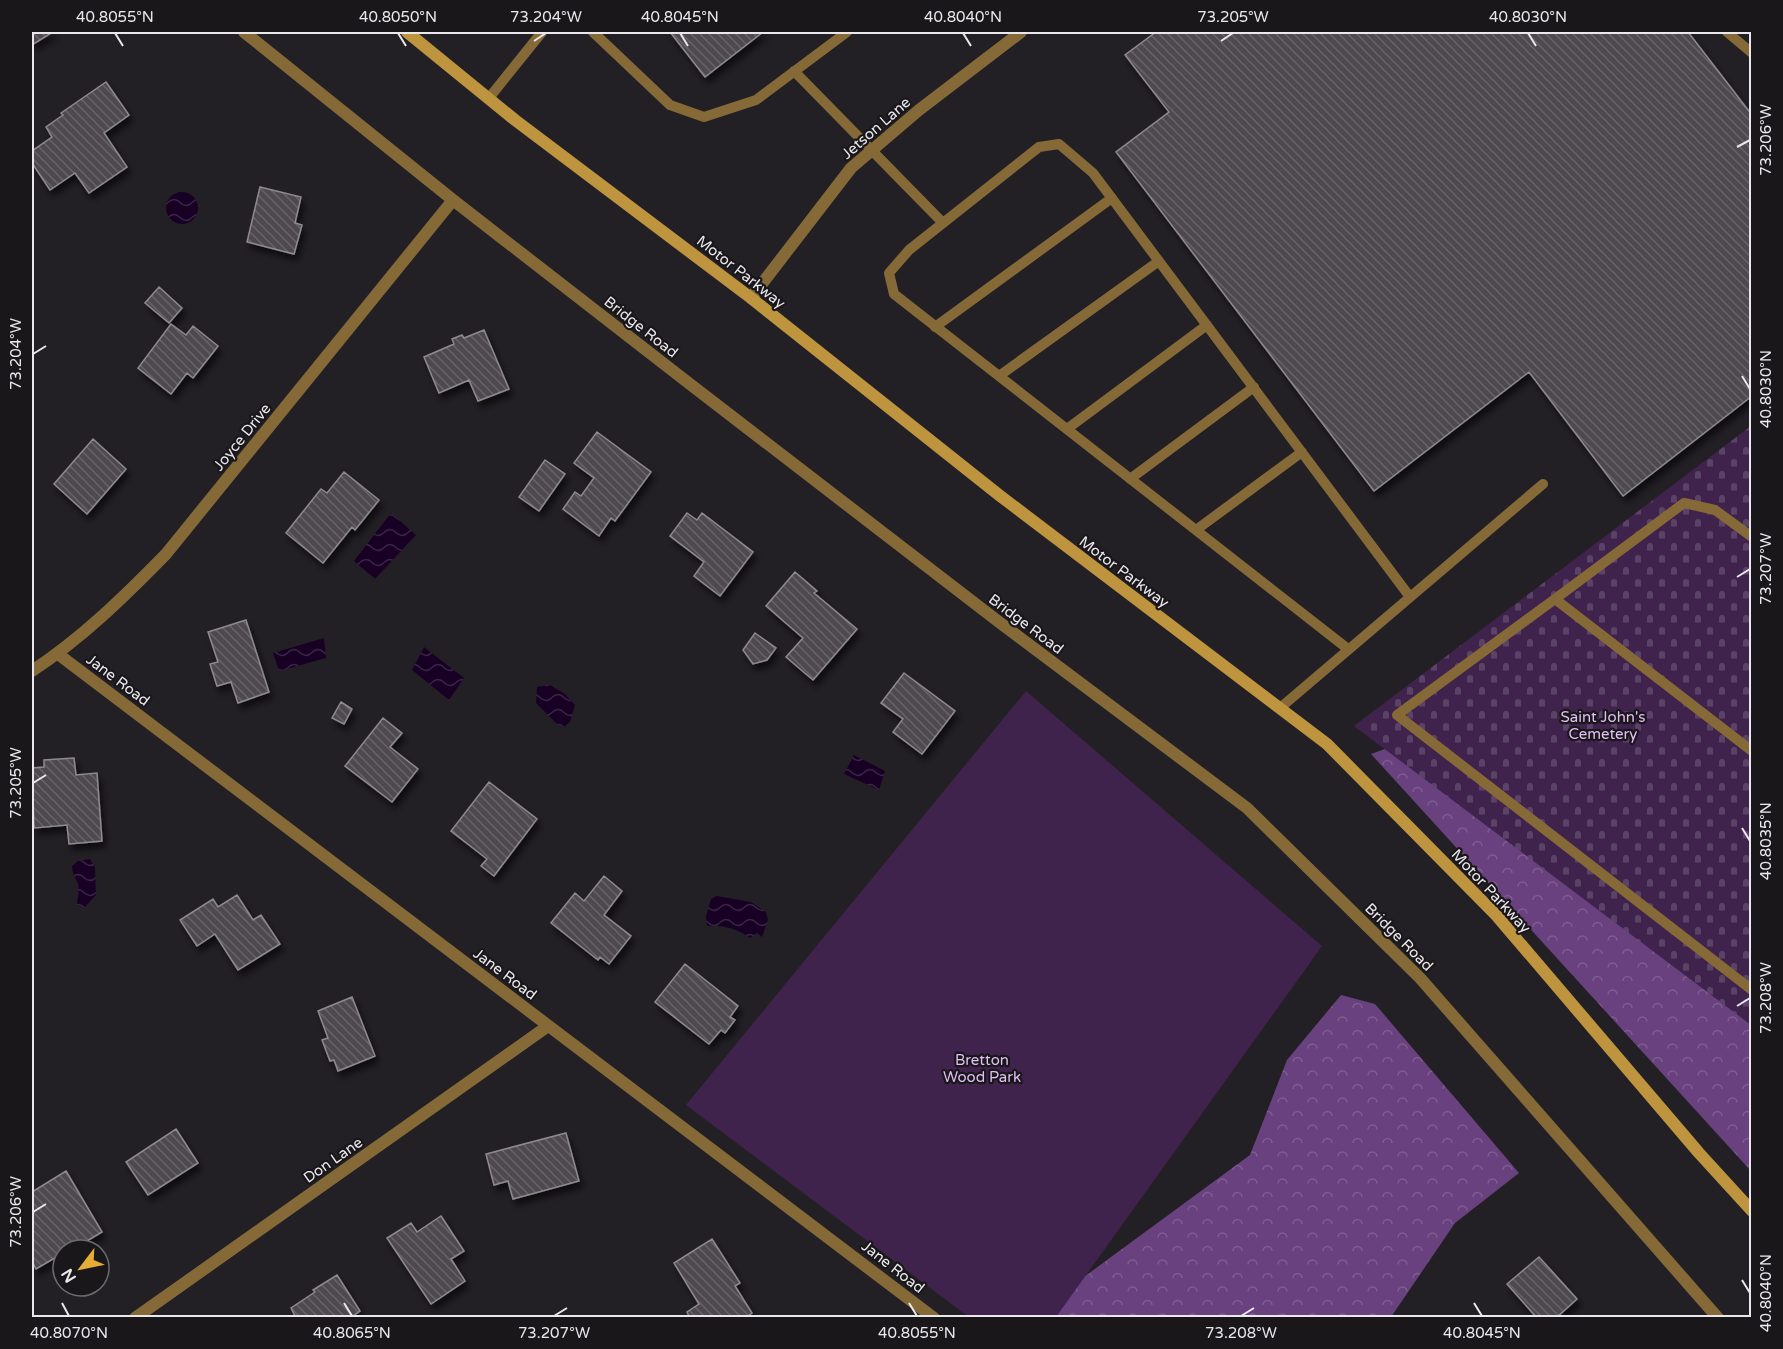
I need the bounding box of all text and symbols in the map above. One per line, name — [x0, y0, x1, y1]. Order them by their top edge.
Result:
text: 40.8055°N — [76, 8, 154, 26]
text: 40.8050°N — [359, 8, 437, 26]
text: 73.204°W — [510, 8, 582, 26]
text: 40.8045°N — [641, 8, 719, 26]
text: 40.8040°N — [924, 8, 1002, 26]
text: 73.205°W — [1197, 8, 1269, 26]
text: 40.8030°N — [1489, 8, 1567, 26]
street label: Jetson Lane — [838, 93, 914, 163]
text: 73.206°W — [1757, 104, 1775, 176]
street label: Motor Parkway — [693, 232, 789, 312]
street label: Bridge Road — [600, 293, 682, 361]
text: 73.204°W — [7, 318, 25, 390]
text: 40.8030°N — [1757, 350, 1775, 428]
street label: Joyce Drive — [209, 400, 275, 474]
street label: Motor Parkway — [1075, 532, 1173, 612]
text: 73.207°W — [1757, 533, 1775, 605]
street label: Bridge Road — [985, 590, 1067, 658]
street label: Jane Road — [83, 650, 153, 710]
park label: Saint John's Cemetery — [1561, 708, 1645, 743]
text: 73.205°W — [7, 747, 25, 819]
text: 40.8035°N — [1757, 802, 1775, 880]
street label: Motor Parkway — [1448, 845, 1534, 937]
street label: Bridge Road — [1361, 899, 1437, 975]
street label: Jane Road — [470, 944, 540, 1004]
text: 73.208°W — [1757, 962, 1775, 1034]
park label: Bretton Wood Park — [943, 1051, 1021, 1086]
street label: Don Lane — [300, 1133, 366, 1187]
text: 73.206°W — [7, 1176, 25, 1248]
street label: Jane Road — [858, 1237, 928, 1297]
north arrow — [51, 1238, 111, 1298]
text: 40.8040°N — [1757, 1254, 1775, 1332]
text: N — [57, 1265, 81, 1286]
text: 40.8070°N — [30, 1324, 108, 1342]
text: 40.8065°N — [313, 1324, 391, 1342]
text: 73.207°W — [518, 1324, 590, 1342]
text: 40.8055°N — [878, 1324, 956, 1342]
text: 73.208°W — [1205, 1324, 1277, 1342]
text: 40.8045°N — [1443, 1324, 1521, 1342]

